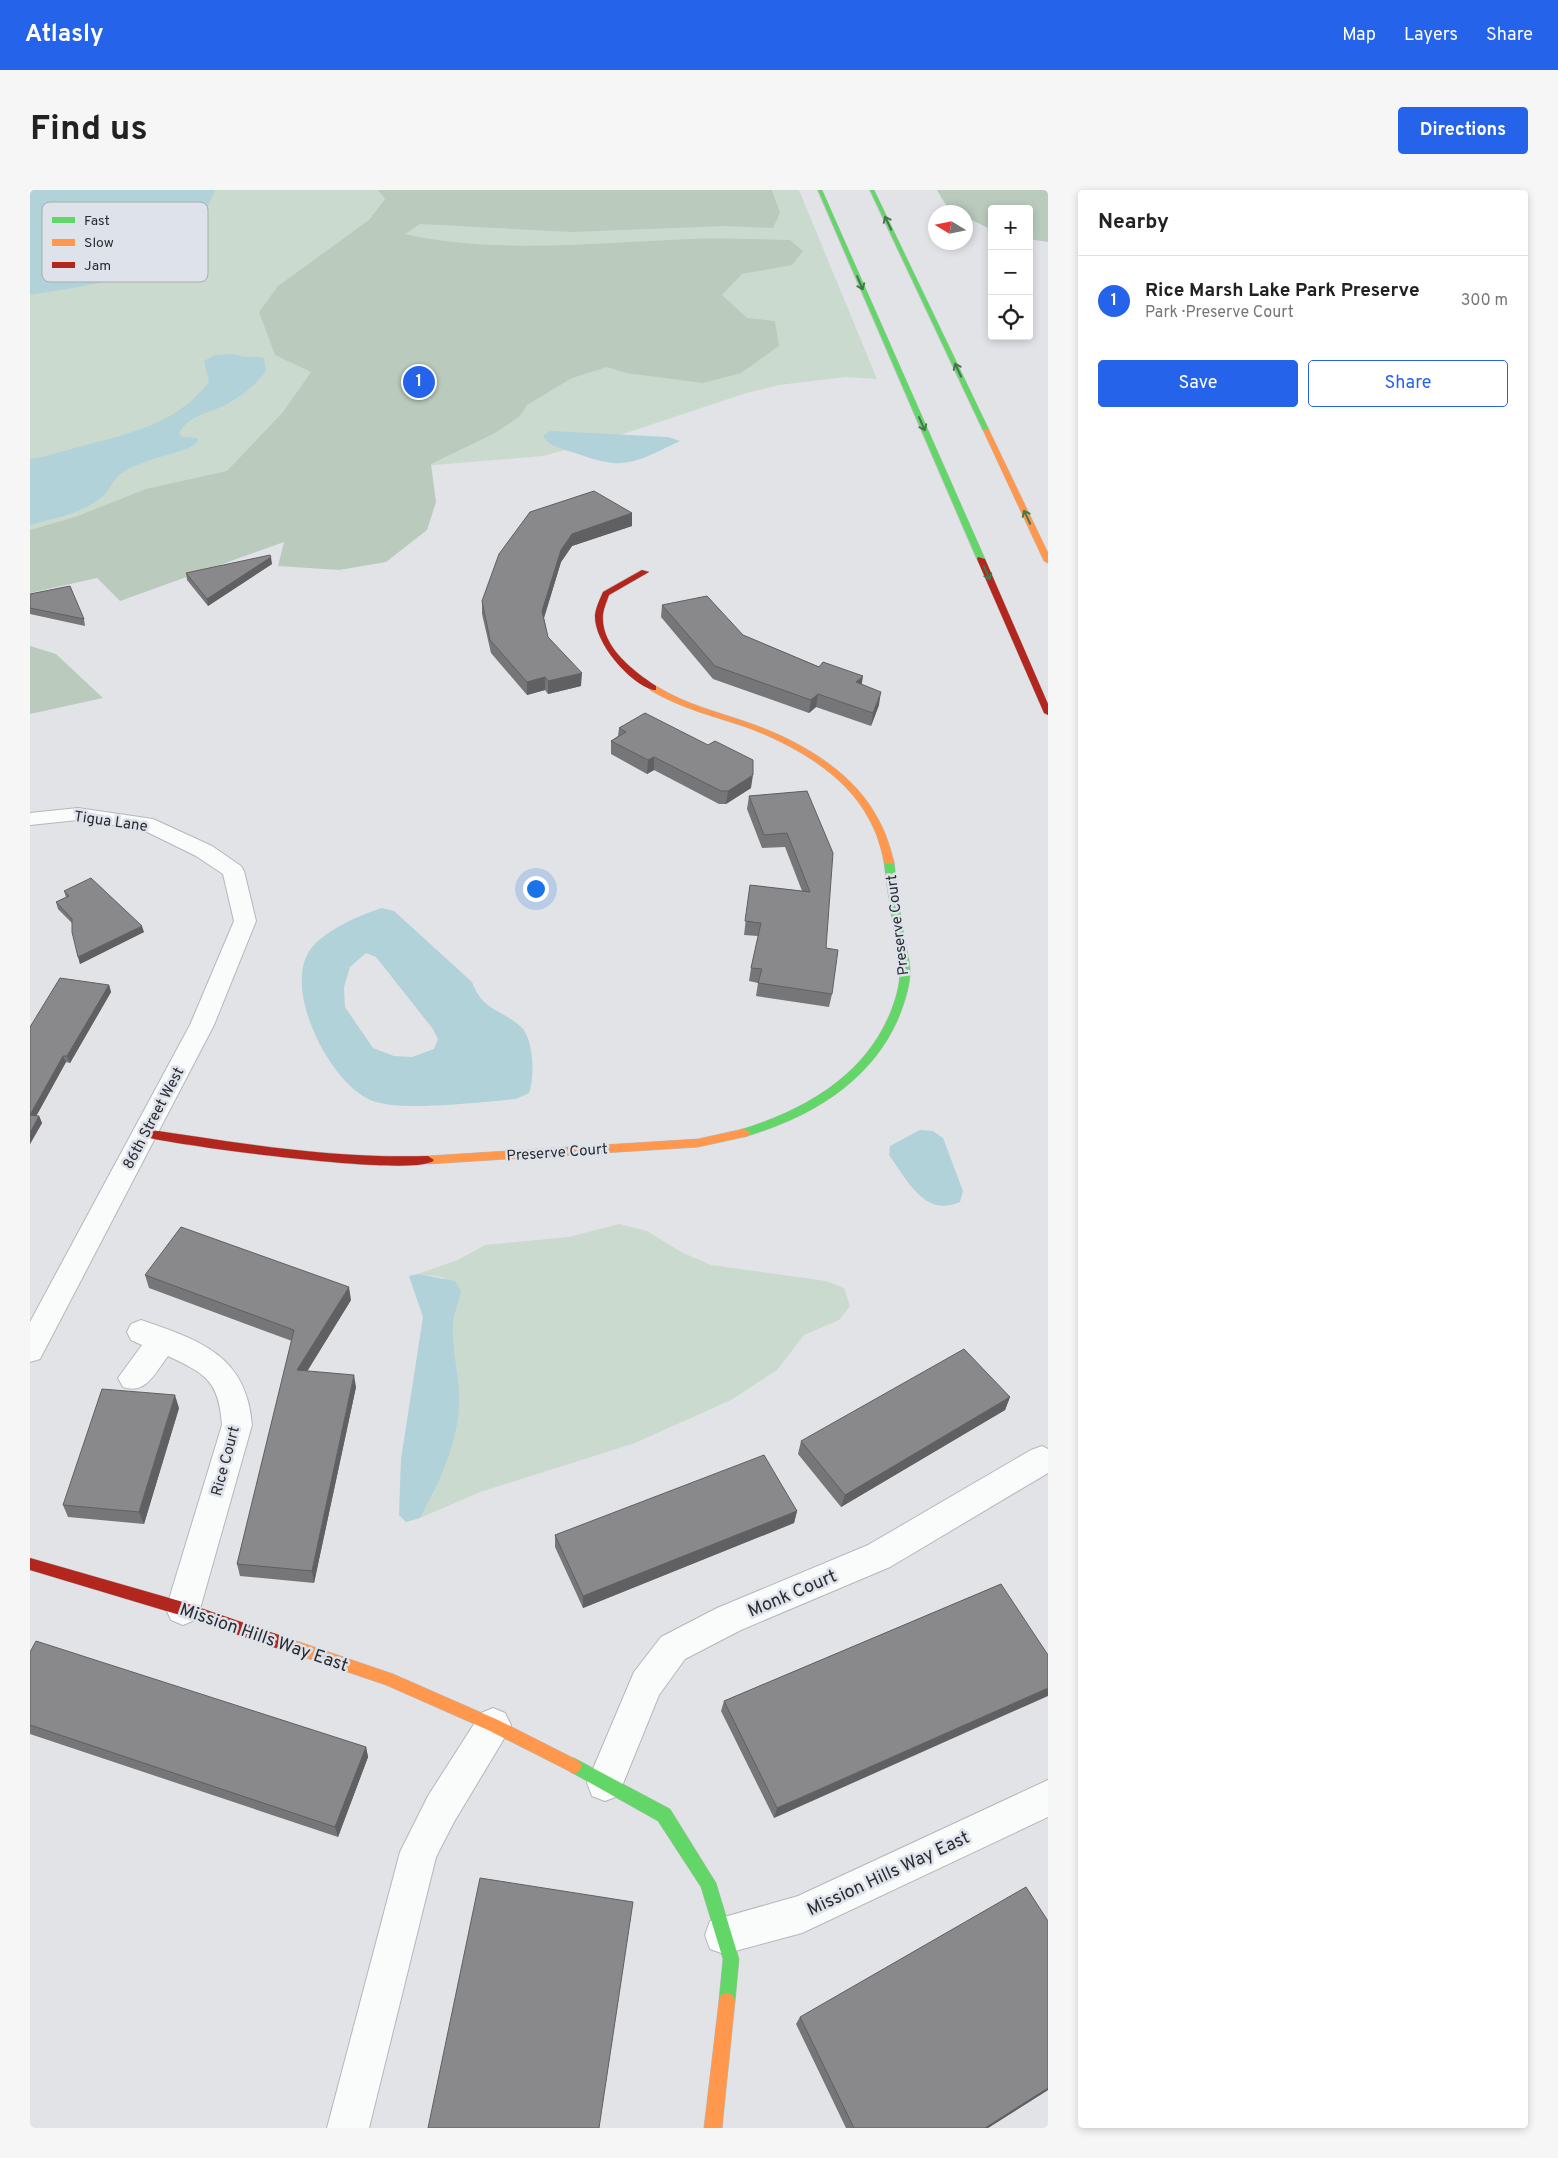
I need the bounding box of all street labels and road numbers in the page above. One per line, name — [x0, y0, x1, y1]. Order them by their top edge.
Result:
street label: Tigua Lane — [73, 808, 149, 837]
street label: Preserve Court — [883, 873, 914, 976]
street label: 86th Street West — [119, 1064, 189, 1173]
street label: Preserve Court — [506, 1140, 608, 1167]
street label: Rice Court — [208, 1424, 245, 1498]
street label: Monk Court — [745, 1565, 841, 1623]
street label: Mission Hills Way East — [176, 1599, 351, 1678]
street label: Mission Hills Way East — [804, 1827, 974, 1922]

